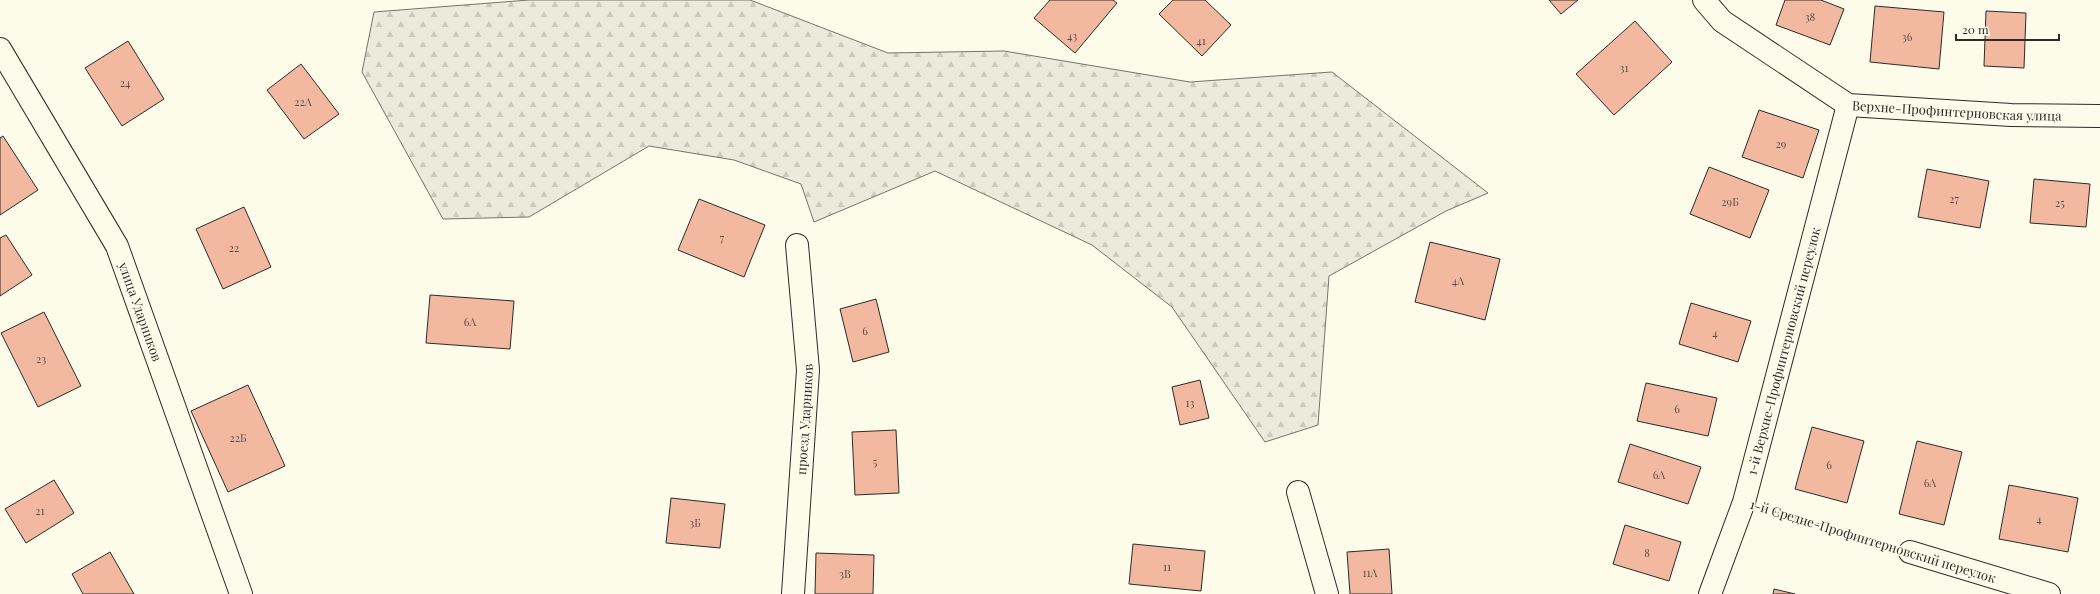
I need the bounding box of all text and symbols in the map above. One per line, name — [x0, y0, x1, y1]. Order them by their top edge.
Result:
house number: 38 — [1805, 9, 1816, 24]
scale bar — [1956, 16, 2059, 42]
text: 20 m — [1962, 21, 1989, 37]
house number: 43 — [1067, 28, 1077, 43]
house number: 36 — [1902, 29, 1913, 44]
house number: 41 — [1196, 33, 1206, 48]
house number: 31 — [1619, 60, 1629, 75]
house number: 24 — [120, 75, 131, 90]
house number: 22А — [294, 94, 312, 109]
street label: Верхне-Профинтерновская улица — [1852, 96, 2062, 124]
house number: 29 — [1776, 136, 1787, 151]
house number: 27 — [1949, 191, 1959, 206]
house number: 29Б — [1721, 194, 1739, 209]
house number: 25 — [2055, 195, 2065, 210]
street label: 1-й Верхне-Профинтерновский переулок — [1742, 225, 1824, 477]
house number: 7 — [720, 230, 725, 245]
house number: 22 — [229, 240, 239, 255]
street label: улица Ударников — [115, 259, 166, 364]
house number: 4А — [1452, 273, 1464, 288]
house number: 6А — [464, 314, 476, 329]
house number: 6 — [862, 323, 868, 338]
house number: 4 — [1712, 325, 1718, 340]
house number: 23 — [36, 351, 46, 366]
street label: проезд Ударников — [792, 363, 816, 475]
house number: 13 — [1186, 395, 1194, 410]
house number: 6 — [1674, 401, 1680, 416]
house number: 22Б — [229, 430, 247, 445]
house number: 5 — [873, 454, 878, 469]
house number: 6 — [1826, 457, 1832, 472]
house number: 6А — [1653, 467, 1665, 482]
house number: 6А — [1924, 475, 1936, 490]
street label: 1-й Средне-Профинтерновский переулок — [1748, 495, 1999, 586]
house number: 21 — [35, 503, 45, 518]
house number: 4 — [2036, 511, 2042, 526]
house number: 3Б — [689, 515, 701, 530]
house number: 8 — [1644, 545, 1650, 560]
house number: 11 — [1163, 559, 1171, 574]
house number: 11А — [1362, 565, 1378, 580]
house number: 3В — [839, 566, 851, 581]

